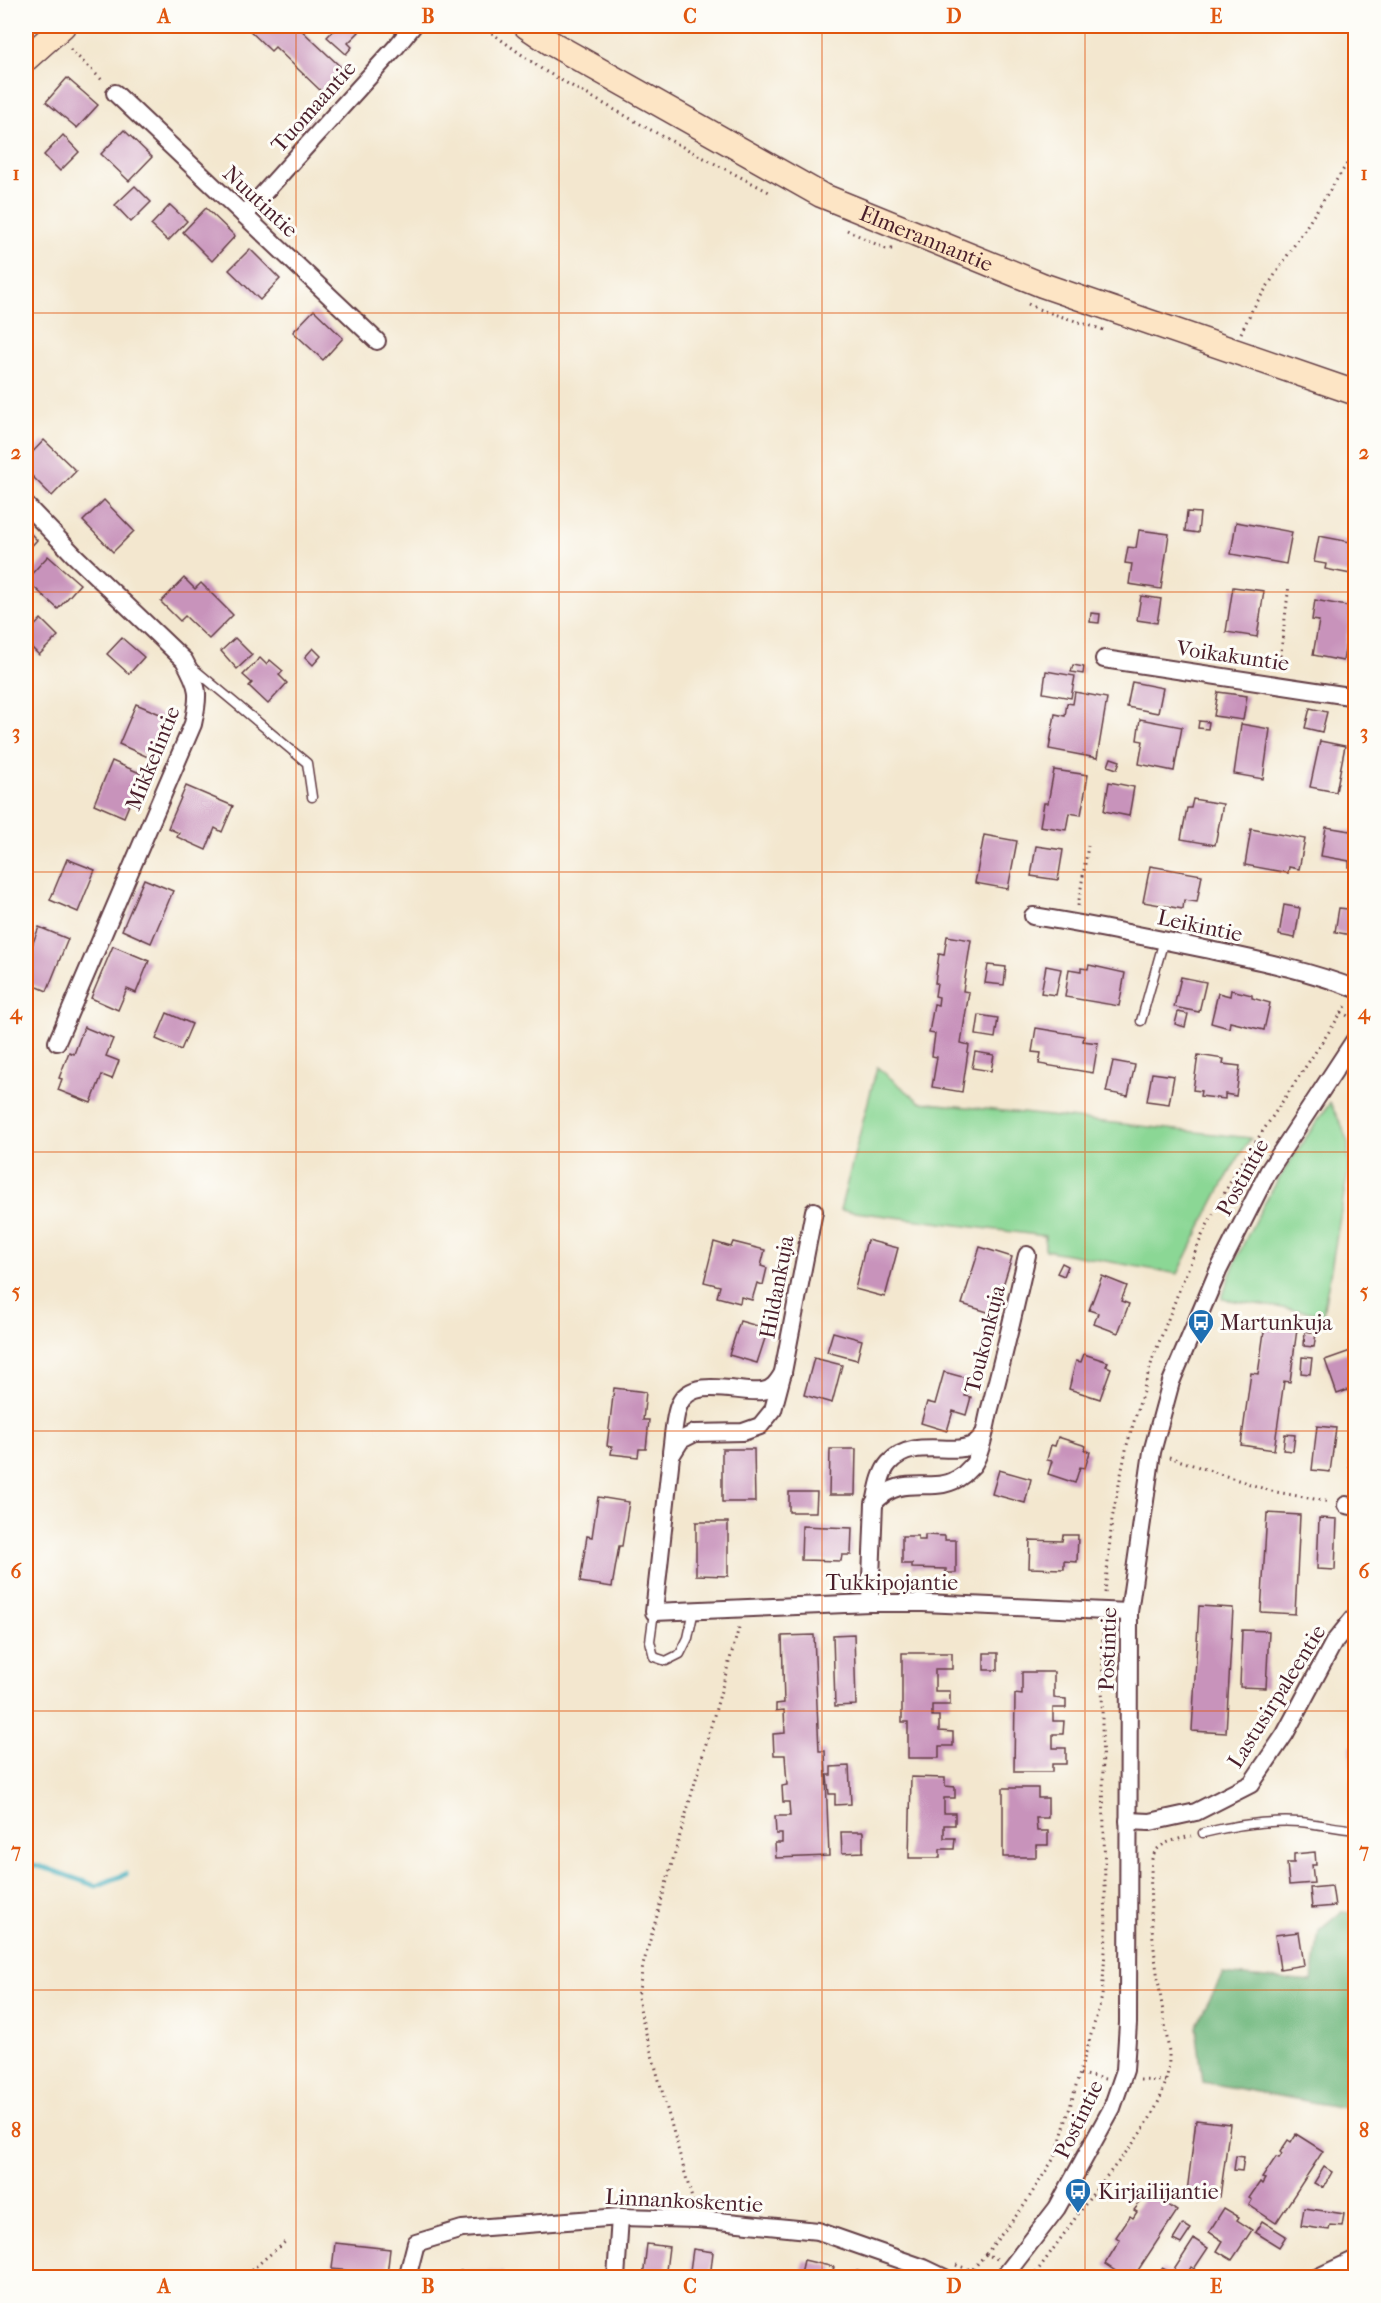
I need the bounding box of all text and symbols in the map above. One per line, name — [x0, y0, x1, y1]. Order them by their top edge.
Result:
text: A — [156, 5, 172, 28]
text: B — [421, 5, 435, 28]
text: C — [683, 5, 697, 28]
text: D — [946, 5, 962, 28]
text: E — [1210, 5, 1222, 28]
street label: Tuomaantie — [266, 56, 362, 158]
street label: Nuutintie — [217, 160, 303, 243]
text: 1 — [12, 162, 20, 185]
text: 1 — [1360, 162, 1368, 185]
street label: Elmerannantie — [856, 200, 997, 278]
text: 2 — [11, 441, 21, 464]
text: 2 — [1359, 441, 1369, 464]
street label: Voikakuntie — [1174, 635, 1291, 677]
street label: Mikkelintie — [120, 702, 186, 814]
text: 3 — [12, 721, 20, 744]
text: 3 — [1360, 721, 1368, 744]
street label: Leikintie — [1155, 904, 1245, 948]
text: 4 — [9, 1001, 23, 1025]
text: 4 — [1357, 1001, 1371, 1025]
street label: Postintie — [1211, 1134, 1275, 1221]
street label: Hildankuja — [754, 1233, 800, 1341]
text: 5 — [12, 1280, 21, 1303]
text: 5 — [1360, 1280, 1369, 1303]
street label: Toukonkuja — [959, 1282, 1011, 1396]
bus stop icon: Martunkuja — [1186, 1307, 1216, 1345]
place label: Martunkuja — [1220, 1310, 1333, 1336]
text: 6 — [11, 1560, 23, 1583]
text: 6 — [1359, 1560, 1371, 1583]
street label: Tukkipojantie — [826, 1570, 958, 1596]
street label: Postintie — [1094, 1606, 1122, 1692]
street label: Lastusirpaleentie — [1222, 1620, 1331, 1773]
text: 7 — [10, 1839, 21, 1862]
text: 7 — [1358, 1839, 1369, 1862]
street label: Postintie — [1049, 2076, 1109, 2163]
text: 8 — [11, 2119, 21, 2142]
text: 8 — [1359, 2119, 1369, 2142]
bus stop icon: Kirjailijantie — [1063, 2176, 1093, 2214]
place label: Kirjailijantie — [1098, 2179, 1219, 2205]
street label: Linnankoskentie — [604, 2184, 764, 2218]
text: A — [156, 2275, 172, 2298]
text: B — [421, 2275, 435, 2298]
text: C — [683, 2275, 697, 2298]
text: D — [946, 2275, 962, 2298]
text: E — [1210, 2275, 1222, 2298]

